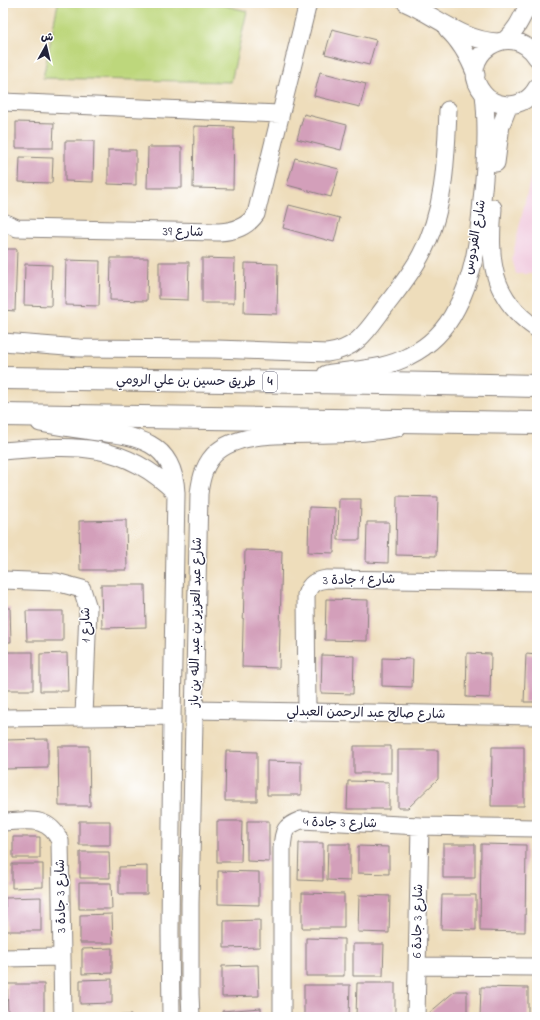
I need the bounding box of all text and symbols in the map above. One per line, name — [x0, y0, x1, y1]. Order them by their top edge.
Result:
north arrow — [26, 26, 66, 66]
text: ش — [40, 28, 54, 46]
street label: شارع الفردوس — [459, 198, 491, 276]
street label: شارع 39 — [162, 222, 204, 242]
street label: طريق حسين بن علي الرومي — [116, 370, 256, 393]
road number: 4 — [263, 372, 277, 392]
street label: شارع عبد العزيز بن عبد الله بن باز — [185, 537, 207, 708]
street label: شارع 1 جادة 3 — [322, 570, 396, 590]
street label: شارع 1 — [76, 607, 96, 643]
street label: شارع صالح عبد الرحمن العبدلي — [286, 702, 446, 725]
street label: شارع 3 جادة 4 — [303, 813, 377, 833]
street label: شارع 3 جادة 3 — [51, 859, 71, 933]
street label: شارع 3 جادة 6 — [408, 884, 428, 958]

